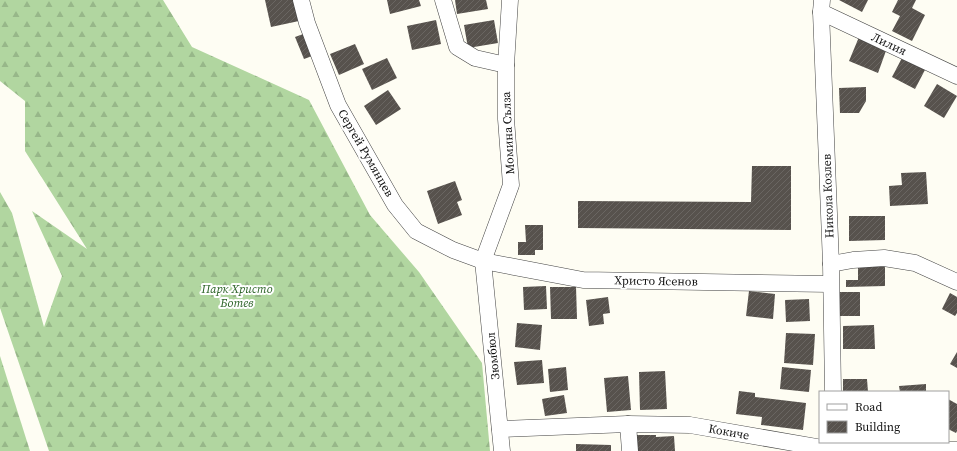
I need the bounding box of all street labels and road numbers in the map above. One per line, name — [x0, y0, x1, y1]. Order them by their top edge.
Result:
street label: Лилия — [869, 29, 909, 59]
street label: Момина Сълза — [498, 90, 518, 175]
street label: Сергей Румянцев — [334, 106, 398, 200]
street label: Никола Козлев — [819, 154, 837, 238]
street label: Христо Ясенов — [614, 272, 698, 290]
street label: Зюмбюл — [483, 331, 503, 381]
street label: Кокиче — [707, 421, 751, 443]

